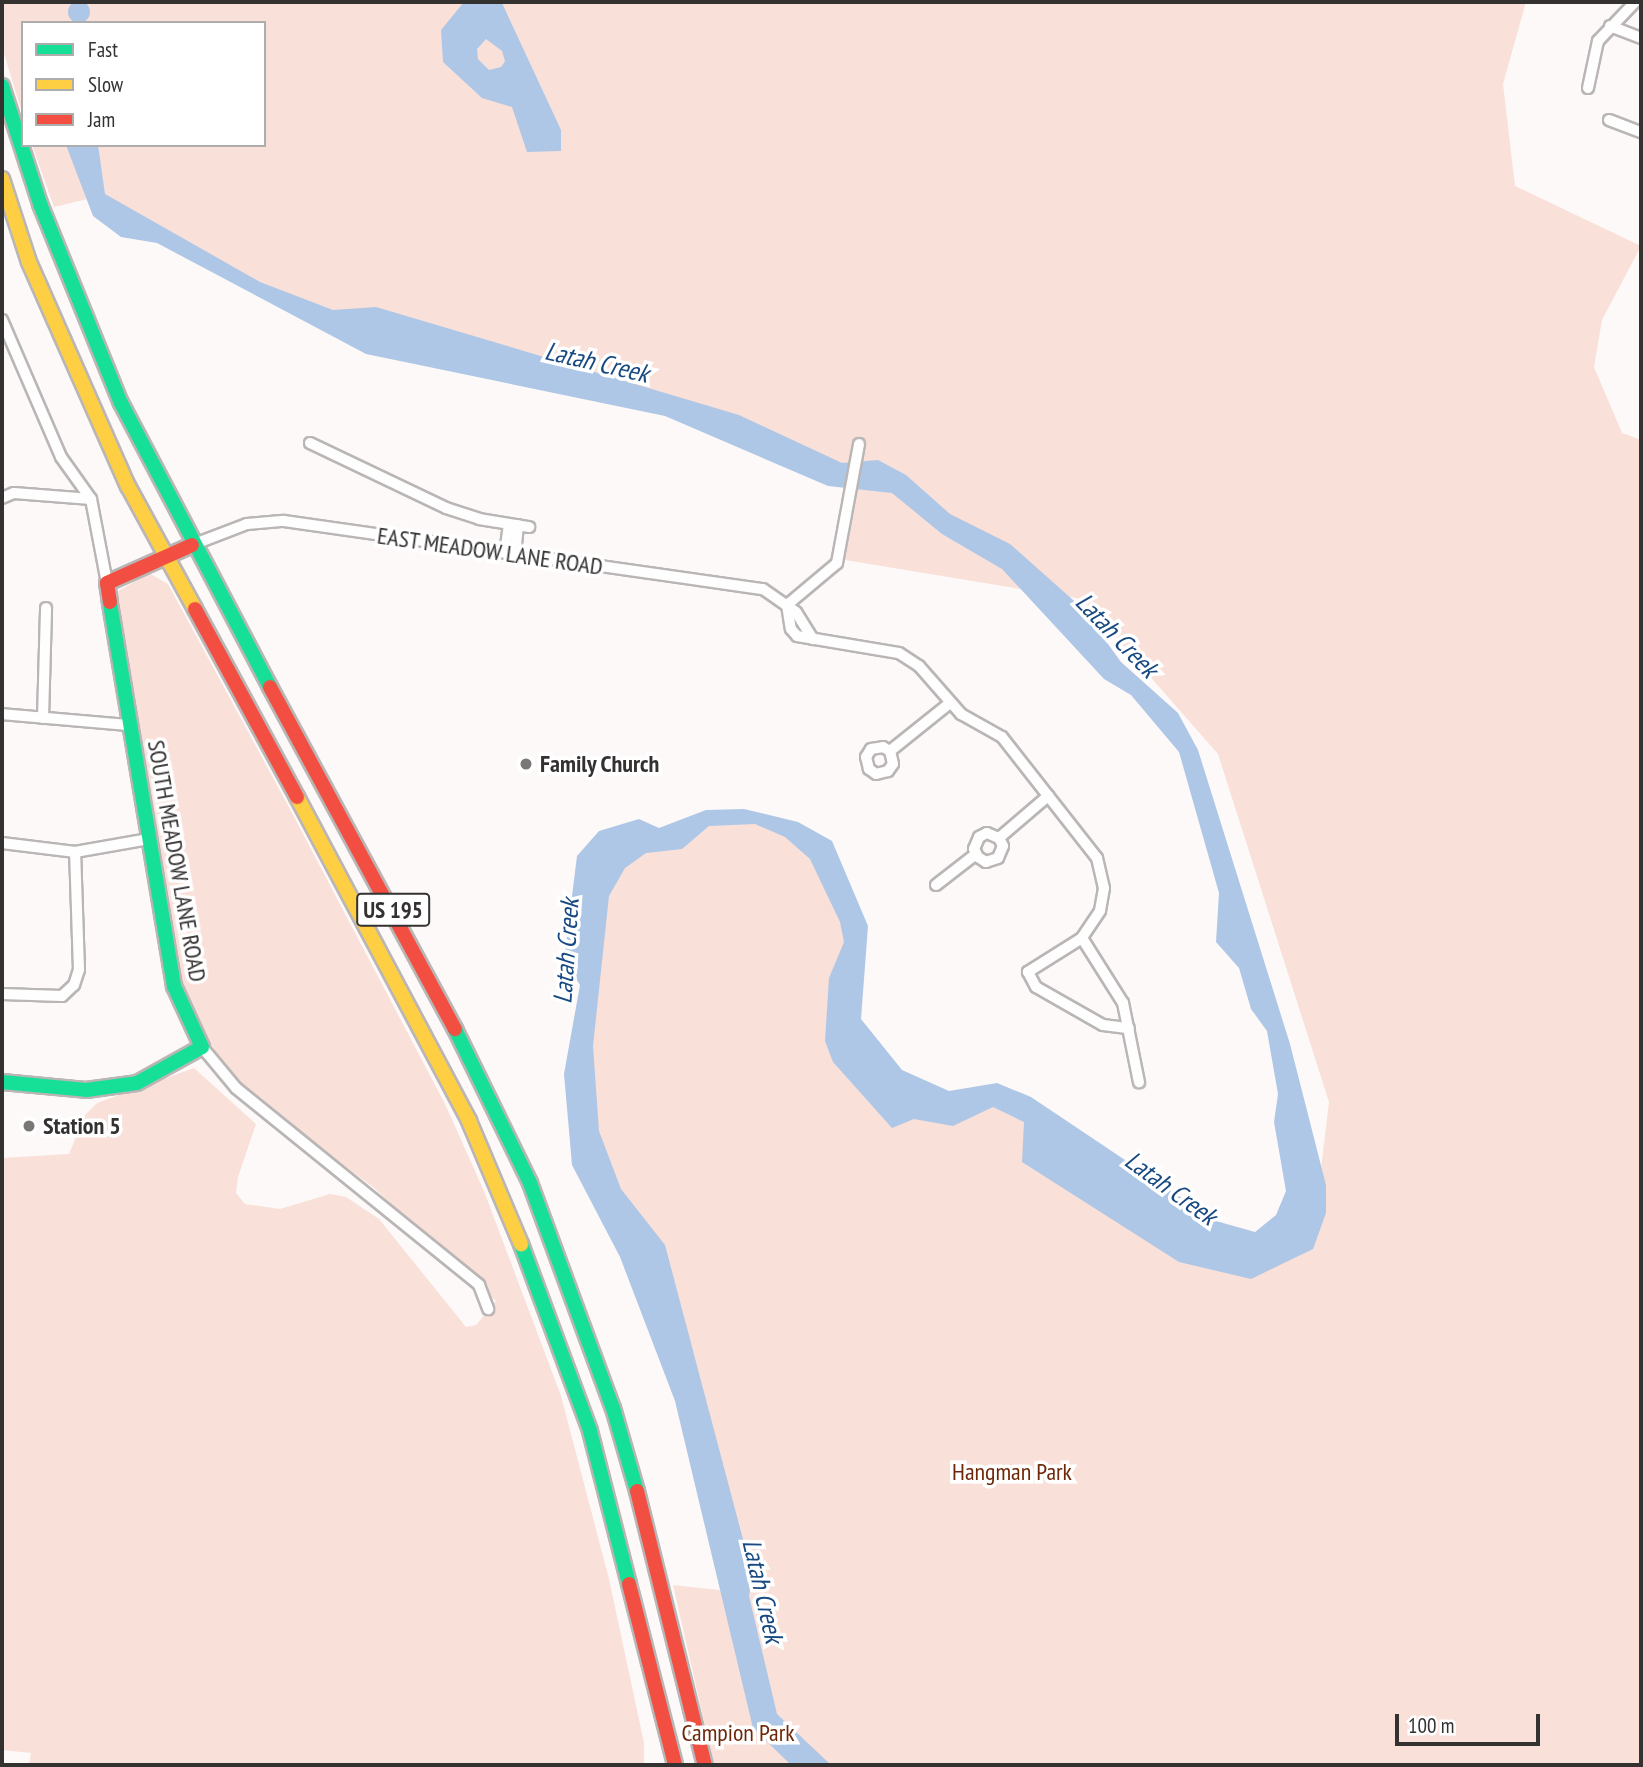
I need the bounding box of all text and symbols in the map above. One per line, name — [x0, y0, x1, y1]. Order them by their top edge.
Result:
legend — [21, 21, 266, 147]
text: Fast — [88, 36, 118, 63]
text: Slow — [88, 71, 123, 98]
text: Jam — [88, 106, 115, 133]
water label: Latah Creek — [542, 335, 652, 389]
street label: EAST MEADOW LANE ROAD — [375, 521, 605, 581]
water label: Latah Creek — [1069, 586, 1165, 684]
street label: SOUTH MEADOW LANE ROAD — [142, 738, 212, 984]
place label: Family Church — [540, 750, 660, 778]
marker: Family Church — [518, 756, 534, 772]
road number: US 195 — [354, 890, 432, 930]
water label: Latah Creek — [547, 897, 585, 1005]
place label: Station 5 — [43, 1112, 121, 1140]
marker: Station 5 — [21, 1118, 37, 1134]
water label: Latah Creek — [1119, 1144, 1223, 1232]
park label: Hangman Park — [952, 1458, 1072, 1486]
water label: Latah Creek — [736, 1536, 790, 1646]
scale bar — [1398, 1700, 1543, 1744]
text: 100 m — [1408, 1712, 1454, 1739]
park label: Campion Park — [681, 1719, 795, 1747]

